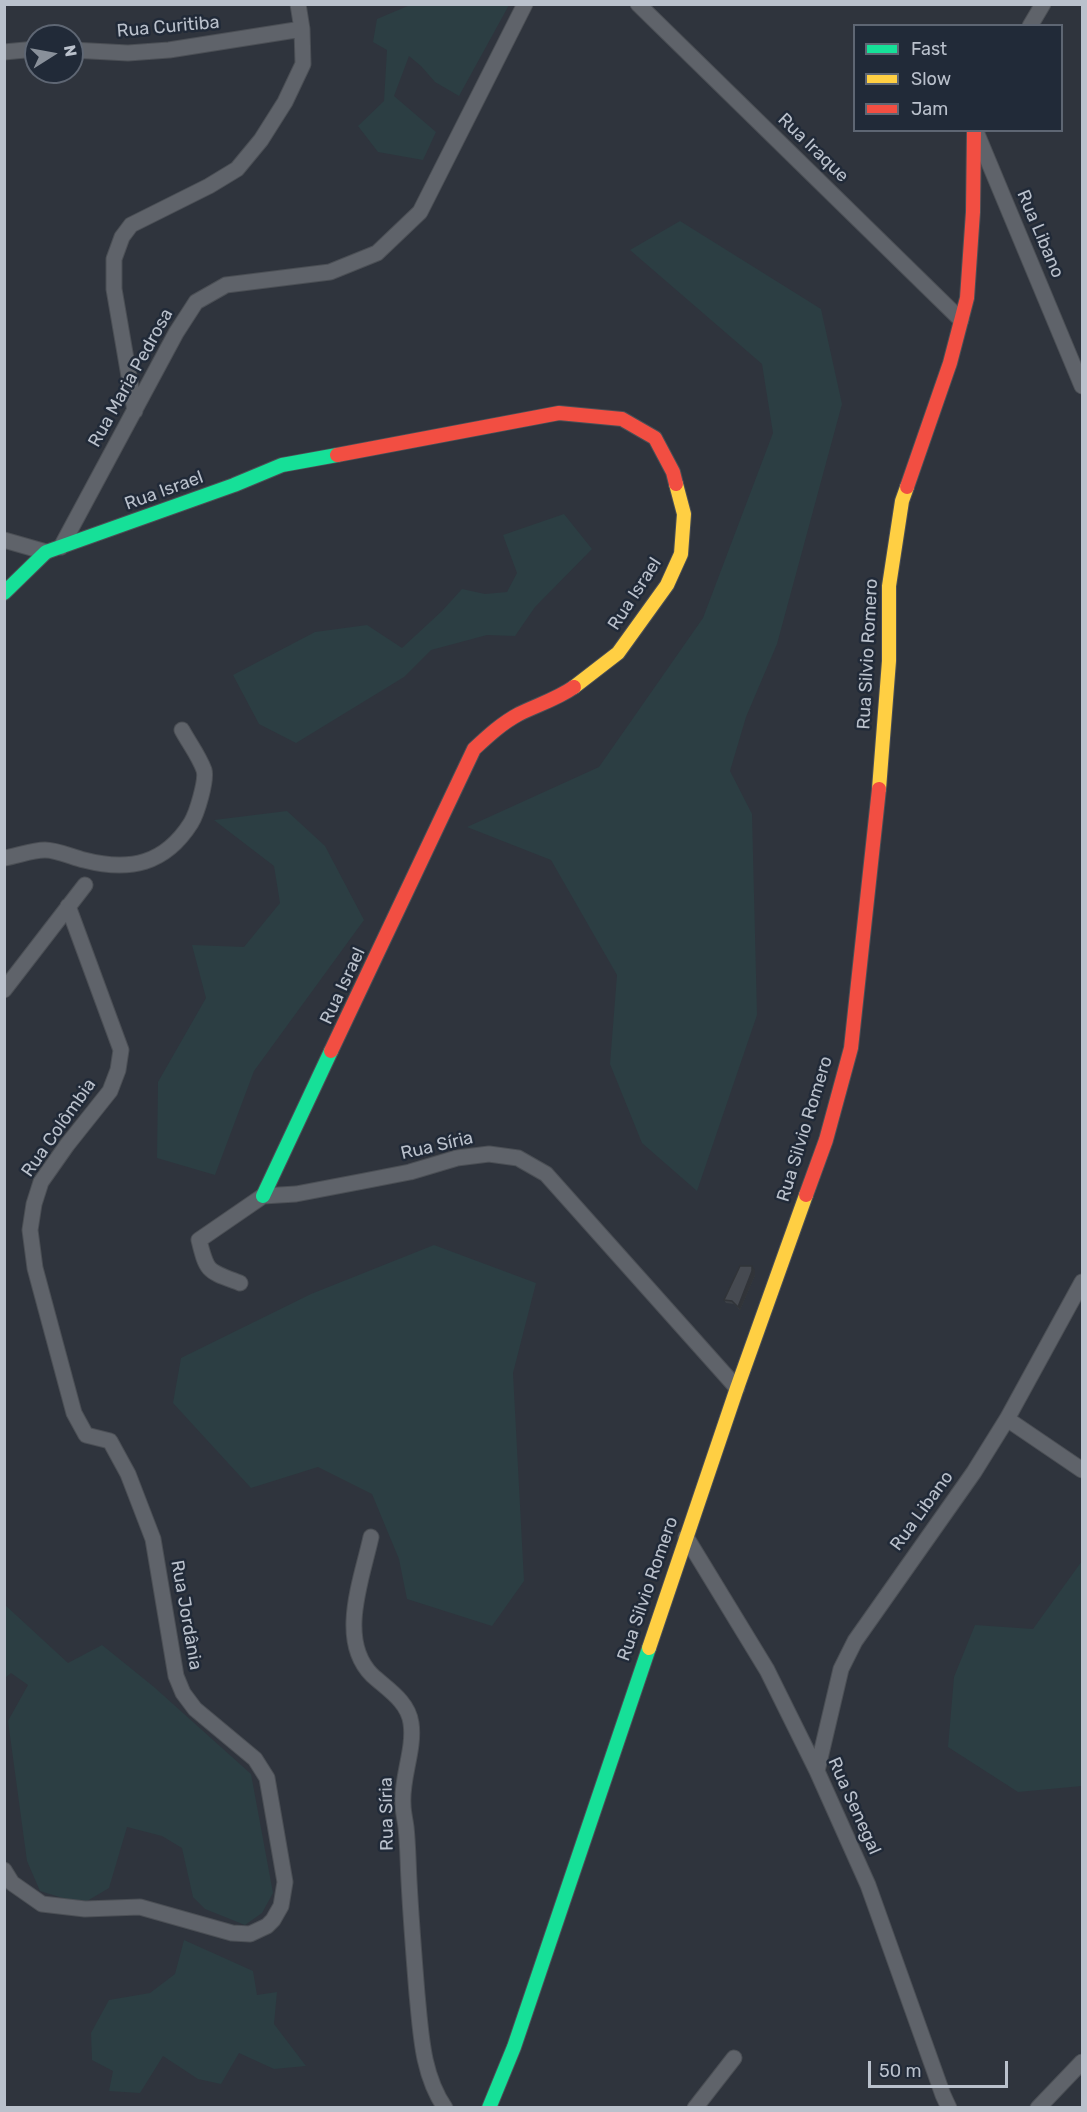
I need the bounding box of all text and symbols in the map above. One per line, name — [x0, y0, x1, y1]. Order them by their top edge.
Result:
street label: Rua Curitiba — [116, 12, 220, 42]
north arrow — [24, 24, 84, 84]
legend — [853, 24, 1063, 132]
text: Fast — [911, 38, 947, 60]
text: N — [60, 43, 81, 58]
text: Slow — [911, 68, 951, 90]
text: Jam — [911, 98, 948, 120]
street label: Rua Iraque — [773, 109, 853, 187]
street label: Rua Libano — [1012, 187, 1068, 281]
street label: Rua Maria Pedrosa — [84, 305, 178, 451]
street label: Rua Israel — [122, 467, 206, 515]
street label: Rua Israel — [604, 554, 666, 634]
street label: Rua Silvio Romero — [853, 578, 883, 730]
street label: Rua Israel — [316, 944, 370, 1028]
street label: Rua Silvio Romero — [773, 1054, 837, 1204]
street label: Rua Colômbia — [17, 1075, 101, 1181]
street label: Rua Síria — [399, 1127, 475, 1165]
street label: Rua Libano — [886, 1467, 958, 1555]
street label: Rua Silvio Romero — [613, 1514, 683, 1664]
street label: Rua Jordânia — [166, 1558, 206, 1672]
street label: Rua Senegal — [823, 1754, 885, 1858]
street label: Rua Síria — [376, 1777, 398, 1851]
scale bar — [871, 2049, 1010, 2087]
text: 50 m — [879, 2060, 922, 2082]

